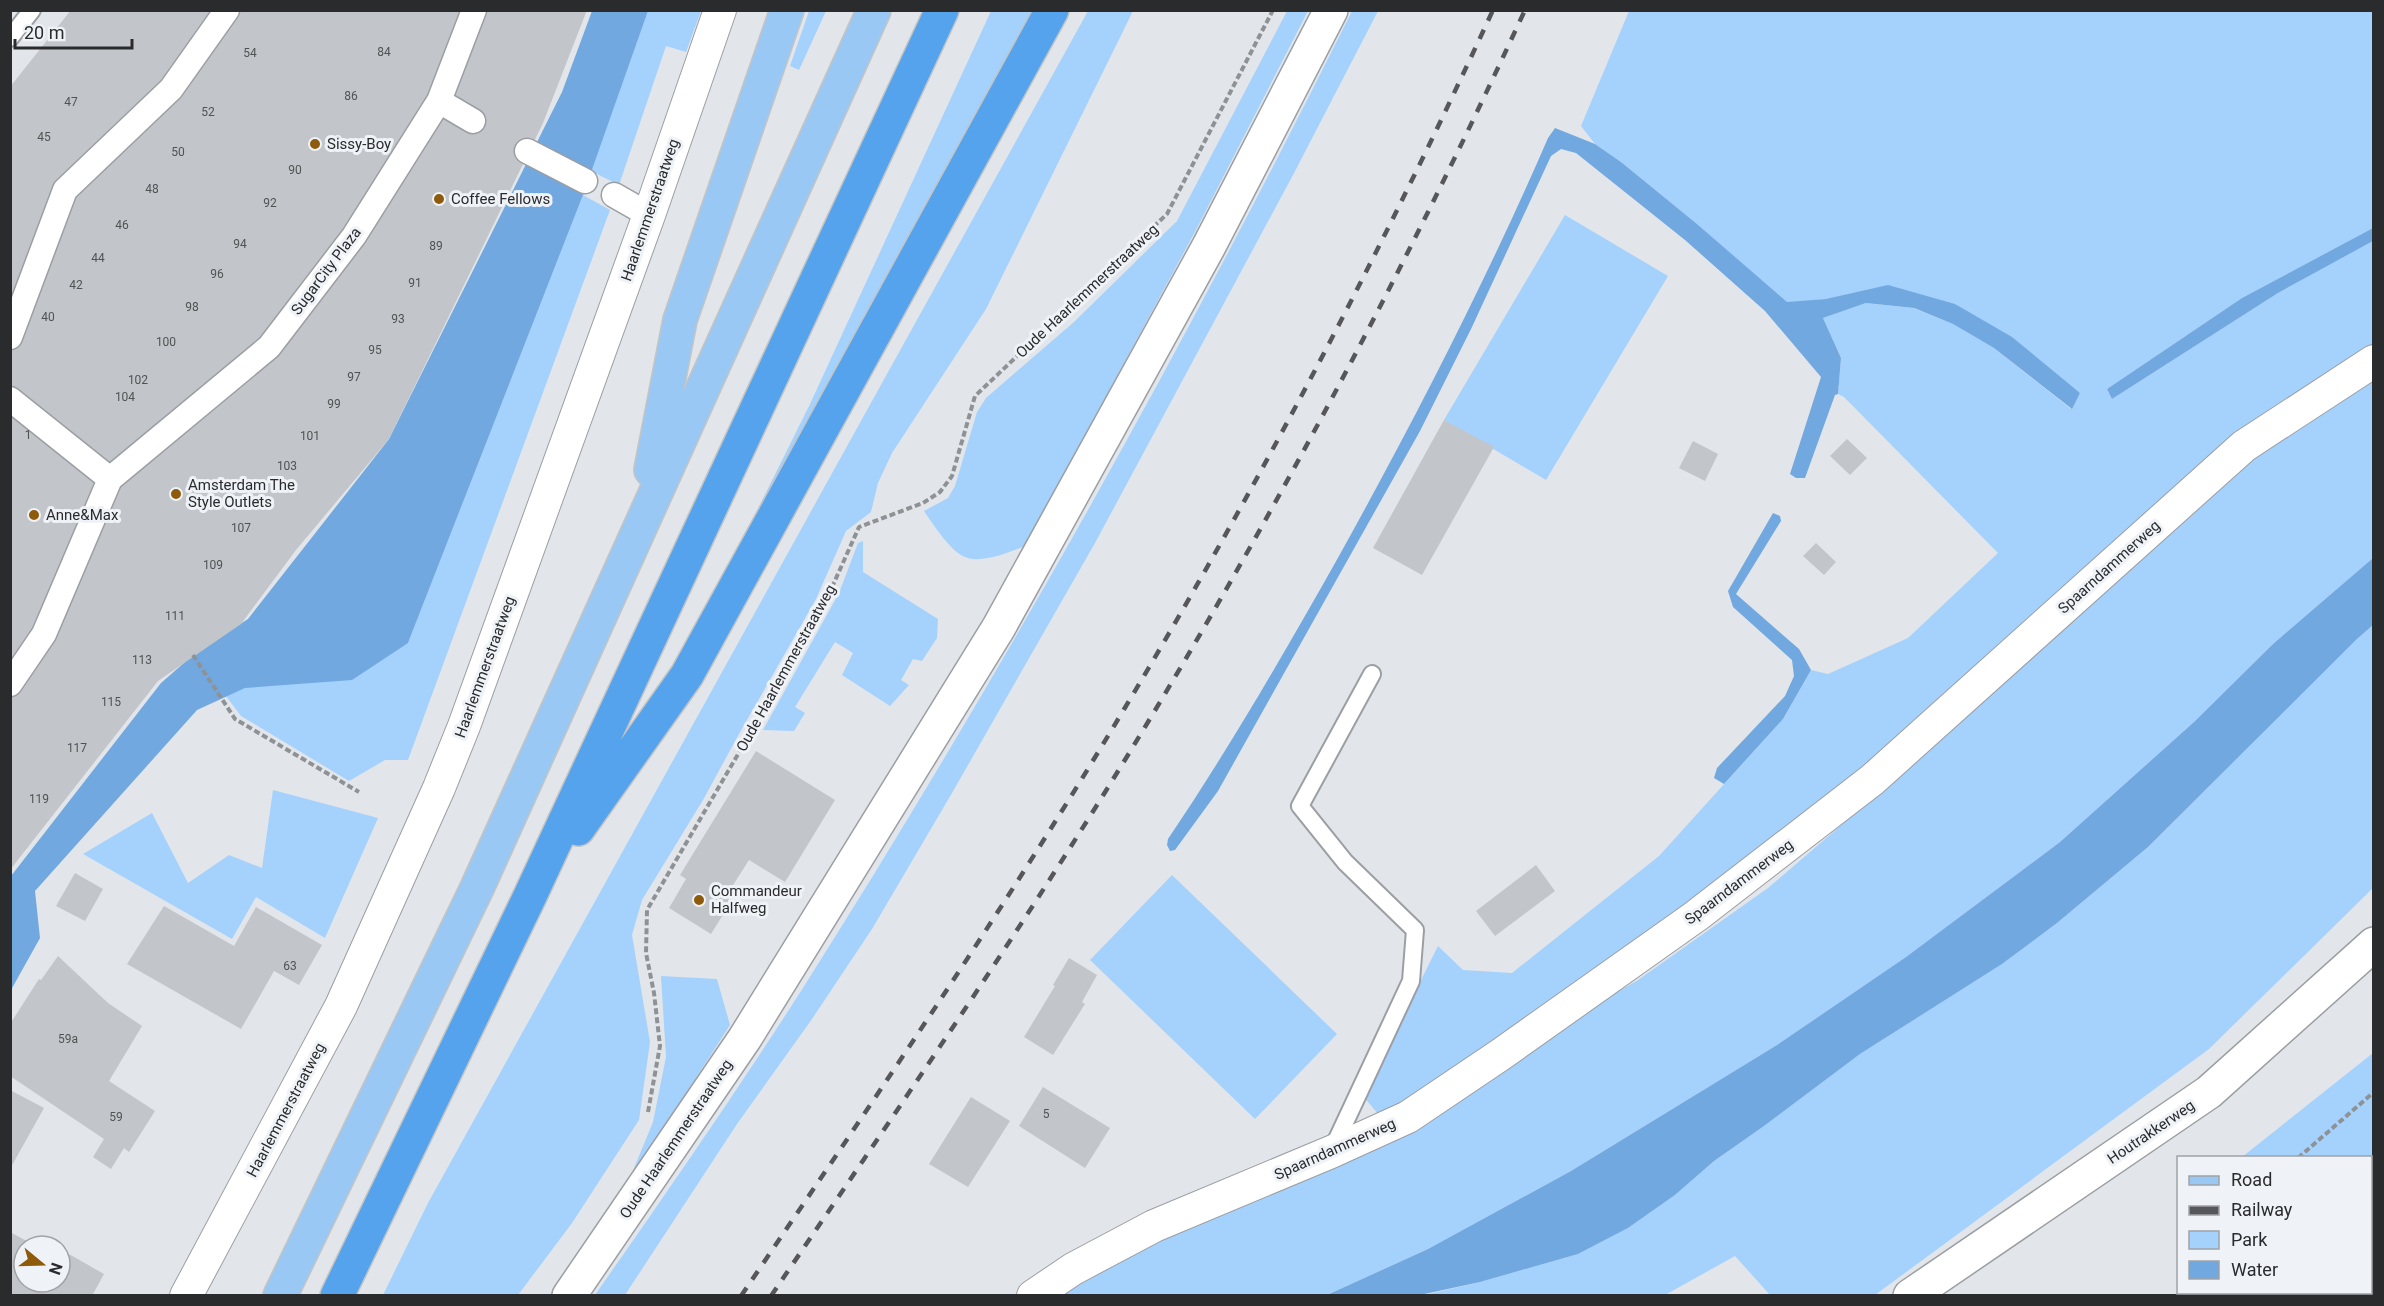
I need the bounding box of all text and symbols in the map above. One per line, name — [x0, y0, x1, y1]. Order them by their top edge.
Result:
scale bar — [15, 12, 132, 50]
text: 20 m — [24, 22, 64, 43]
house number: 84 — [377, 45, 391, 59]
house number: 54 — [243, 46, 257, 60]
house number: 86 — [344, 89, 358, 103]
house number: 47 — [64, 95, 78, 109]
house number: 52 — [201, 105, 215, 119]
house number: 45 — [37, 130, 51, 144]
place label: Sissy-Boy — [327, 135, 391, 153]
street label: Haarlemmerstraatweg — [617, 136, 683, 284]
marker: Sissy-Boy — [308, 137, 322, 151]
house number: 50 — [171, 145, 185, 159]
house number: 90 — [288, 163, 302, 177]
house number: 48 — [145, 182, 159, 196]
place label: Coffee Fellows — [451, 190, 550, 208]
marker: Coffee Fellows — [432, 192, 446, 206]
house number: 92 — [263, 196, 277, 210]
house number: 46 — [115, 218, 129, 232]
street label: Oude Haarlemmerstraatweg — [1012, 220, 1162, 362]
street label: SugarCity Plaza — [287, 224, 365, 318]
house number: 94 — [233, 237, 247, 251]
house number: 89 — [429, 239, 443, 253]
house number: 44 — [91, 251, 105, 265]
house number: 96 — [210, 267, 224, 281]
house number: 91 — [408, 276, 422, 290]
house number: 42 — [69, 278, 83, 292]
house number: 98 — [185, 300, 199, 314]
house number: 40 — [41, 310, 55, 324]
house number: 93 — [391, 312, 405, 326]
house number: 100 — [156, 335, 176, 349]
house number: 95 — [368, 343, 382, 357]
house number: 97 — [347, 370, 361, 384]
house number: 102 — [128, 373, 148, 387]
house number: 104 — [115, 390, 135, 404]
house number: 99 — [327, 397, 341, 411]
house number: 1 — [25, 428, 31, 442]
house number: 101 — [300, 429, 320, 443]
house number: 103 — [277, 459, 297, 473]
place label: Amsterdam The Style Outlets — [188, 476, 295, 511]
marker: Amsterdam The Style Outlets — [169, 487, 183, 501]
place label: Anne&Max — [46, 506, 119, 524]
marker: Anne&Max — [27, 508, 41, 522]
street label: Spaarndammerweg — [2054, 517, 2164, 617]
house number: 107 — [231, 521, 251, 535]
house number: 109 — [203, 558, 223, 572]
street label: Oude Haarlemmerstraatweg — [733, 581, 839, 755]
street label: Haarlemmerstraatweg — [451, 594, 519, 740]
house number: 111 — [165, 609, 185, 623]
house number: 113 — [132, 653, 152, 667]
house number: 115 — [101, 695, 121, 709]
house number: 117 — [67, 741, 87, 755]
house number: 119 — [29, 792, 49, 806]
street label: Spaarndammerweg — [1681, 835, 1797, 929]
place label: Commandeur Halfweg — [711, 882, 802, 917]
marker: Commandeur Halfweg — [692, 893, 706, 907]
house number: 63 — [283, 959, 297, 973]
house number: 59a — [58, 1032, 78, 1046]
street label: Haarlemmerstraatweg — [243, 1040, 329, 1180]
street label: Oude Haarlemmerstraatweg — [616, 1056, 736, 1222]
street label: Houtrakkerweg — [2104, 1096, 2198, 1168]
house number: 5 — [1043, 1107, 1050, 1121]
house number: 59 — [109, 1110, 123, 1124]
street label: Spaarndammerweg — [1272, 1114, 1398, 1184]
legend — [2177, 1156, 2372, 1294]
text: Road — [2231, 1169, 2272, 1190]
text: Railway — [2231, 1199, 2293, 1220]
text: Park — [2231, 1229, 2268, 1250]
north arrow — [12, 1234, 72, 1294]
text: Water — [2231, 1259, 2278, 1280]
text: N — [45, 1260, 67, 1277]

